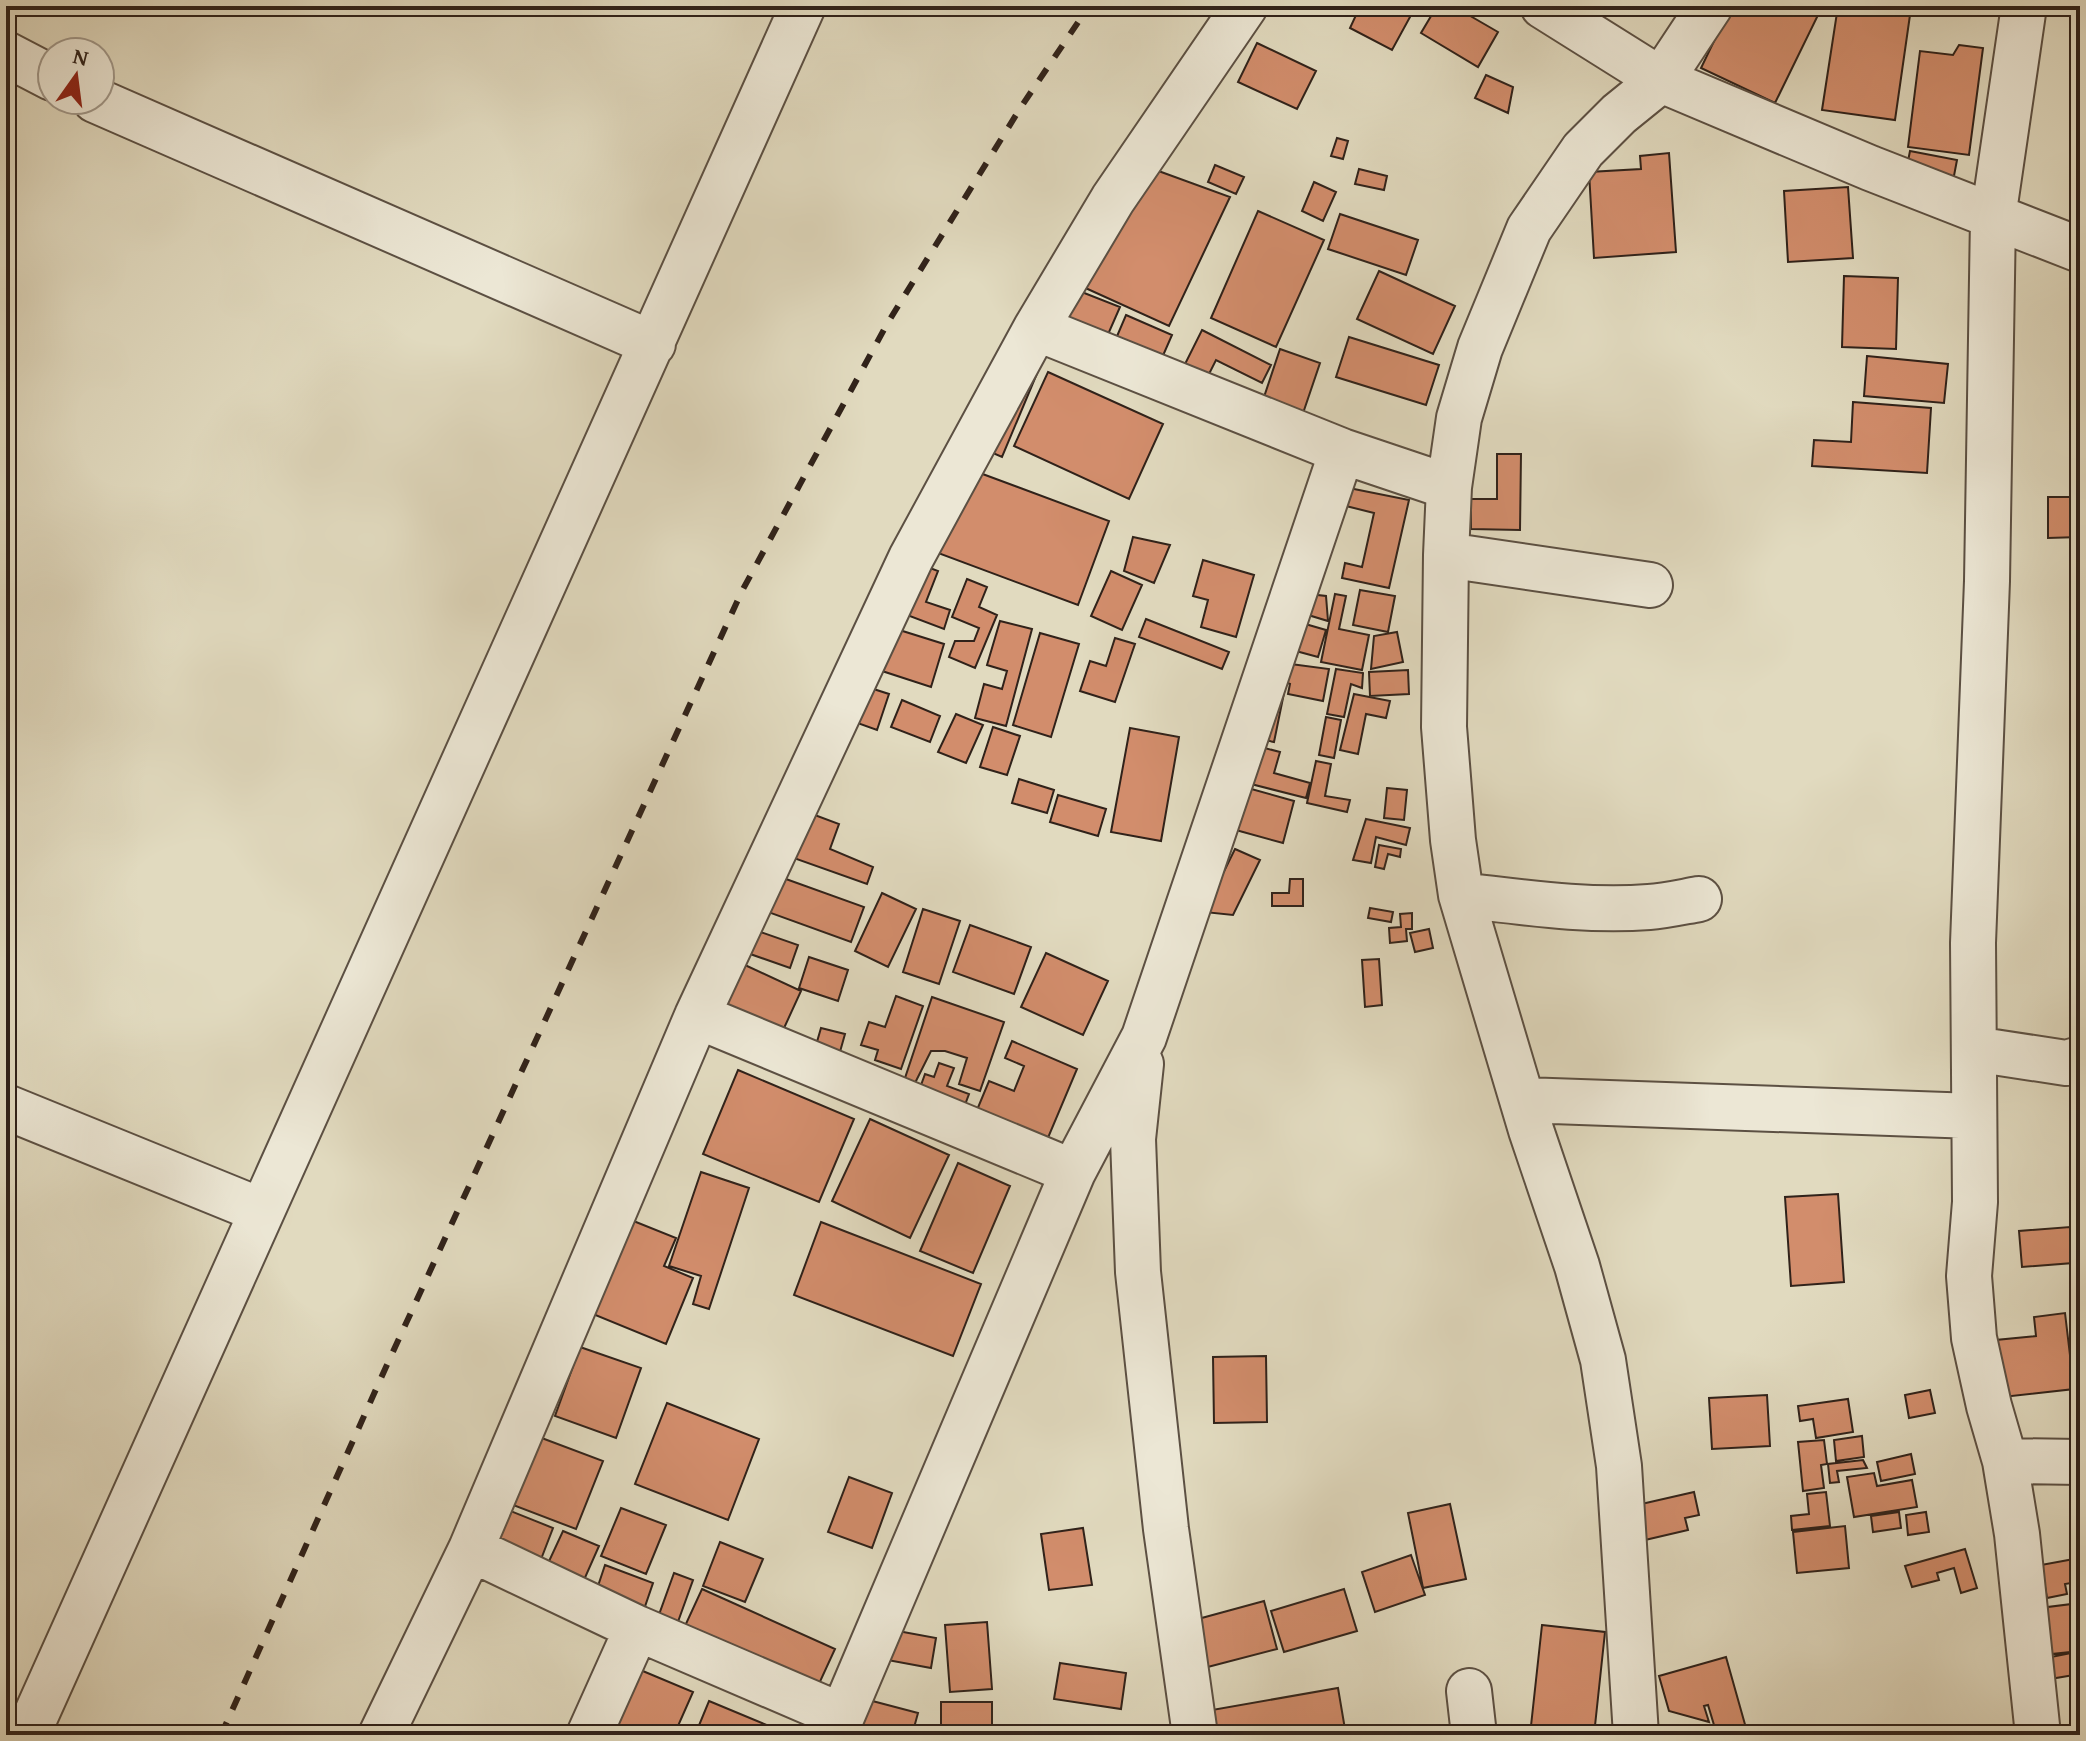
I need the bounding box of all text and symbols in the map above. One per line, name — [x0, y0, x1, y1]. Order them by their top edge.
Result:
north arrow — [36, 36, 116, 116]
text: N — [70, 39, 92, 74]

